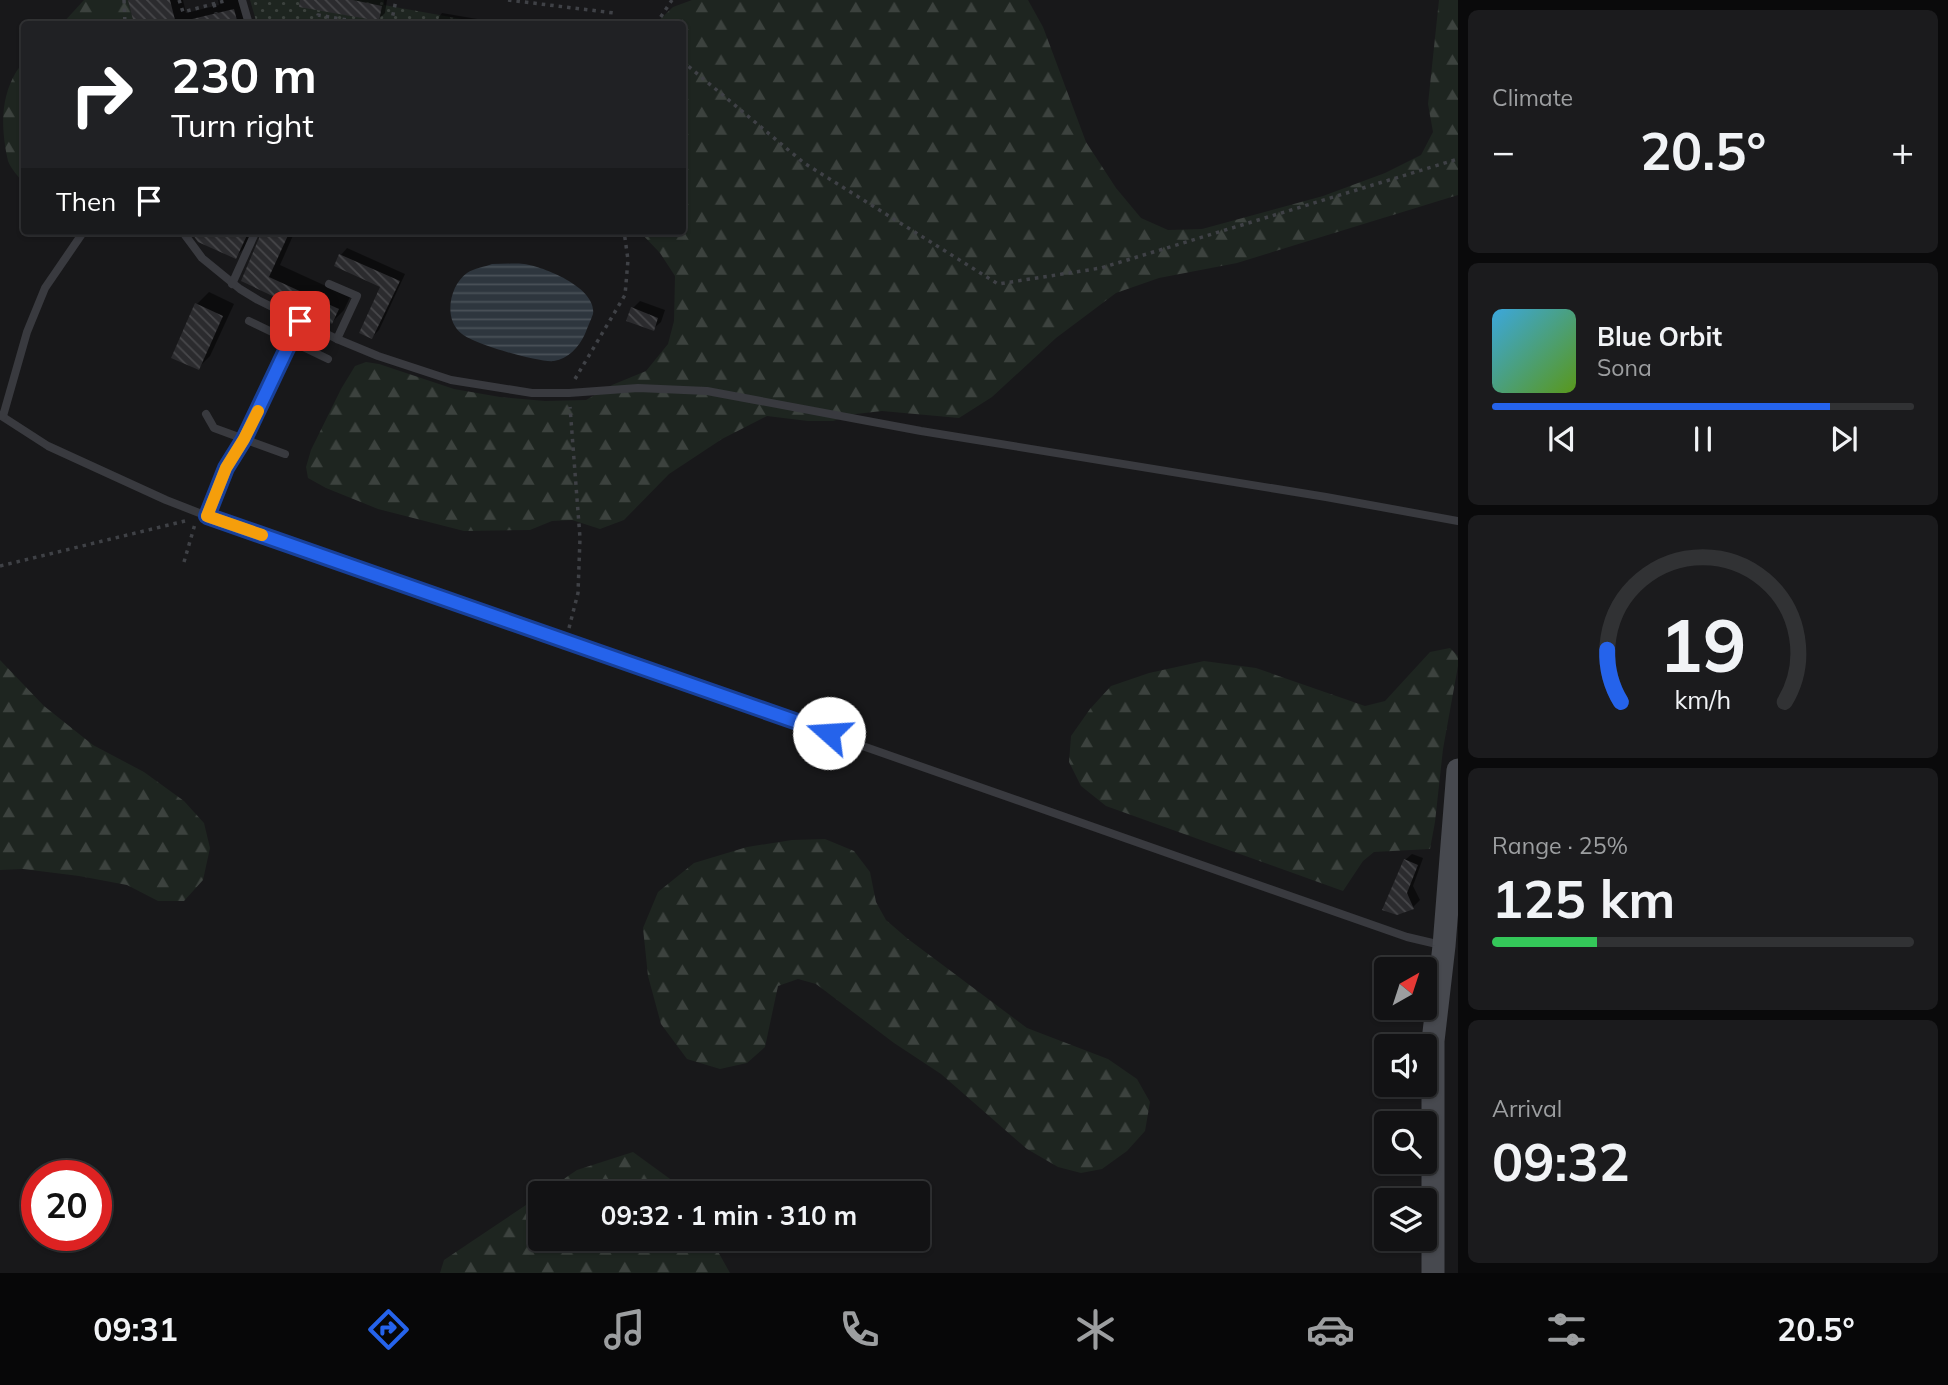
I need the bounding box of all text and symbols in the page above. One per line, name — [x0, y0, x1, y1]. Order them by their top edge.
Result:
text: 230 m — [171, 44, 317, 105]
icon: right — [56, 49, 147, 140]
text: Climate — [1492, 83, 1573, 112]
text: Turn right — [171, 105, 314, 145]
text: 20.5° — [1640, 118, 1766, 183]
text: − — [1492, 127, 1515, 175]
text: + — [1891, 127, 1914, 175]
icon: arrive — [130, 182, 168, 220]
text: Then — [56, 185, 116, 218]
pin — [270, 291, 330, 351]
icon: arrive — [281, 302, 319, 340]
text: Blue Orbit — [1597, 320, 1722, 353]
text: Sona — [1597, 353, 1652, 382]
icon: previous — [1543, 420, 1581, 458]
icon: pause — [1684, 420, 1722, 458]
icon: next — [1825, 420, 1863, 458]
text: 19 — [1659, 600, 1747, 691]
text: km/h — [1675, 684, 1731, 715]
position arrow — [792, 696, 866, 770]
text: Range · 25% — [1492, 831, 1628, 860]
text: 125 km — [1492, 866, 1675, 931]
north arrow — [1374, 957, 1437, 1020]
map controls — [1374, 957, 1437, 1251]
button: sound — [1374, 1034, 1437, 1097]
text: Arrival — [1492, 1094, 1562, 1123]
button: search — [1374, 1111, 1437, 1174]
text: 09:32 — [1492, 1129, 1630, 1194]
speed limit sign: 20 — [21, 1160, 112, 1251]
button: layers — [1374, 1188, 1437, 1251]
text: 09:32 · 1 min · 310 m — [601, 1199, 857, 1232]
icon: directions — [364, 1305, 413, 1354]
icon: music — [600, 1305, 649, 1354]
icon: phone — [835, 1305, 884, 1354]
icon: climate — [1071, 1305, 1120, 1354]
icon: car — [1306, 1305, 1355, 1354]
icon: filters — [1542, 1305, 1591, 1354]
text: 09:31 — [93, 1309, 178, 1349]
text: 20.5° — [1777, 1309, 1855, 1349]

